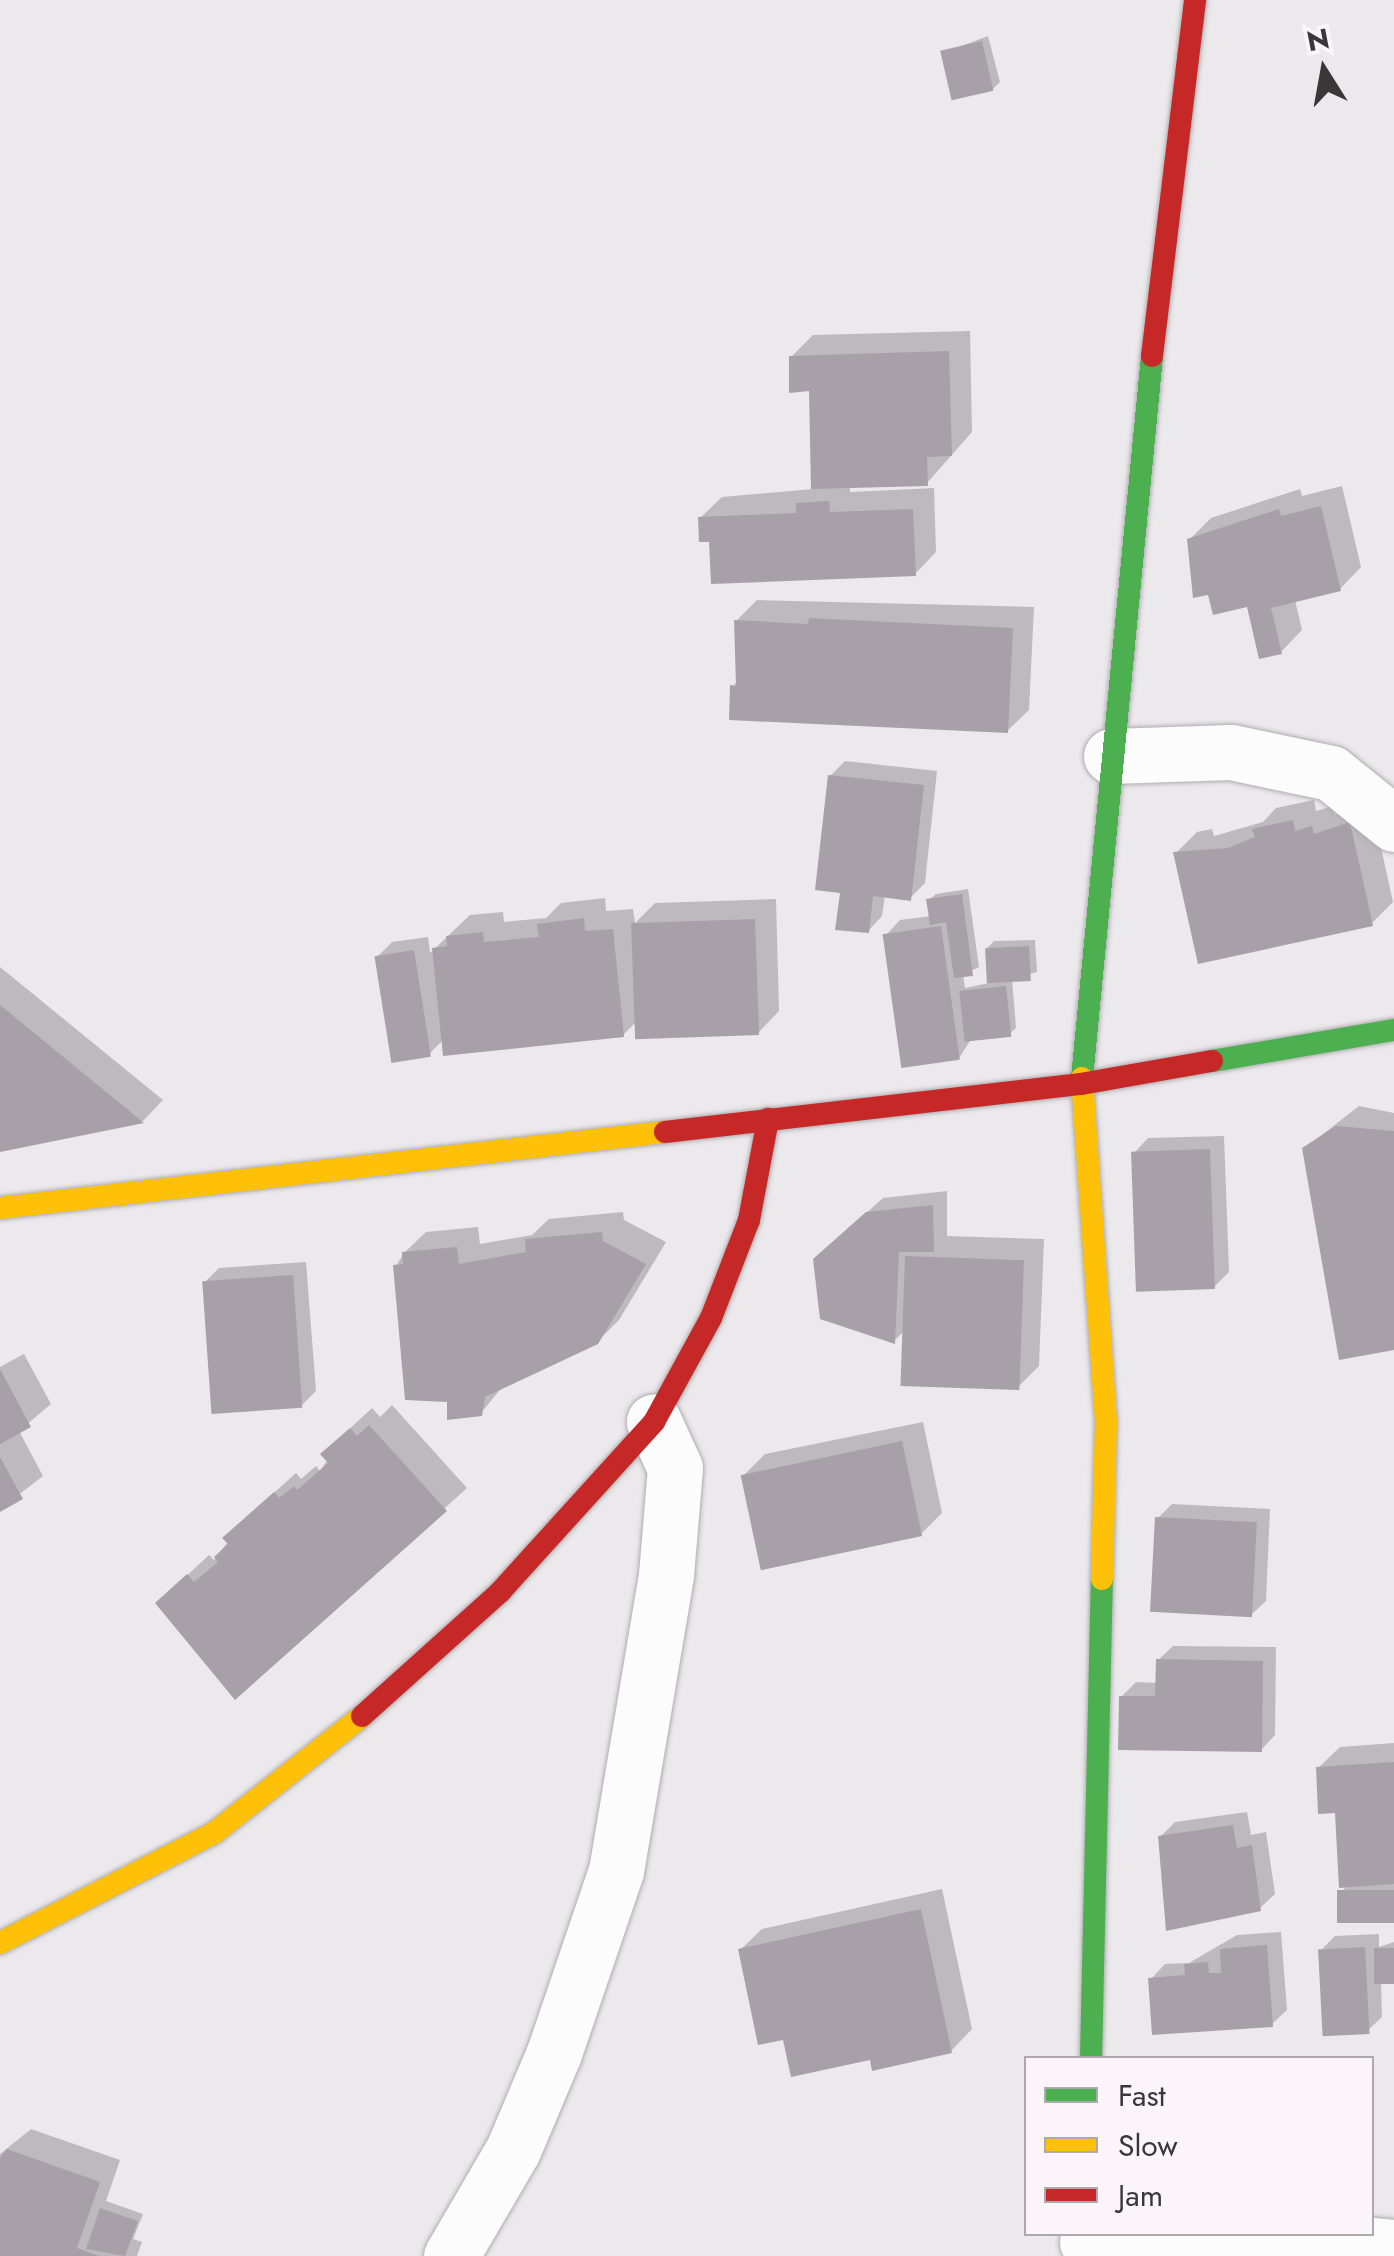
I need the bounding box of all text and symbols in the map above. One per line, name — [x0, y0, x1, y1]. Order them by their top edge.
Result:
text: N — [1303, 18, 1333, 62]
north arrow — [1274, 20, 1374, 120]
legend — [1024, 2056, 1374, 2236]
text: Fast — [1118, 2074, 1166, 2117]
text: Slow — [1118, 2124, 1178, 2167]
text: Jam — [1118, 2174, 1163, 2217]

